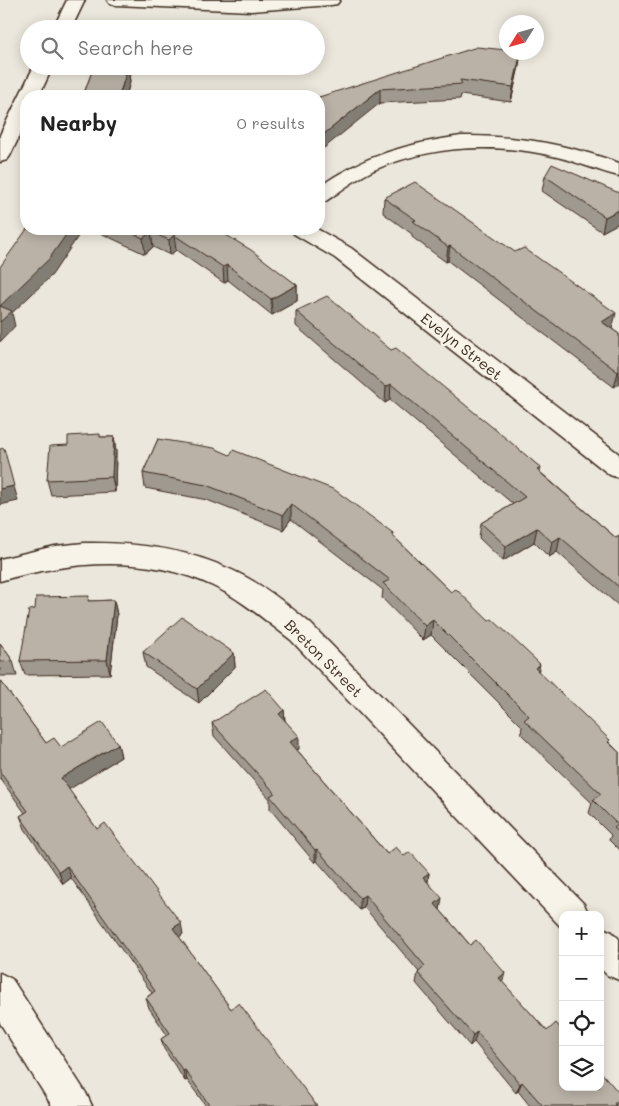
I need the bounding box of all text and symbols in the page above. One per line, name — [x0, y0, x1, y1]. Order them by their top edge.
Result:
north arrow — [499, 15, 544, 60]
search box — [20, 20, 325, 75]
icon: search — [38, 34, 66, 62]
text: Search here — [78, 35, 194, 60]
text: Nearby — [40, 109, 117, 136]
text: 0 results — [237, 112, 305, 133]
street label: Evelyn Street — [417, 308, 507, 384]
street label: Breton Street — [281, 615, 367, 701]
map controls — [559, 911, 604, 1091]
button: + — [559, 911, 604, 956]
button: − — [559, 956, 604, 1001]
button: locate — [559, 1001, 604, 1046]
button: layers — [559, 1046, 604, 1091]

